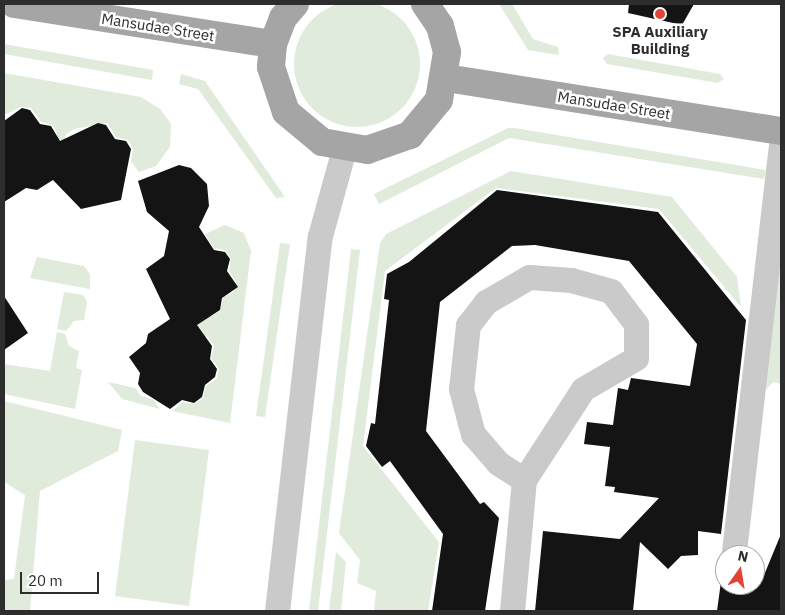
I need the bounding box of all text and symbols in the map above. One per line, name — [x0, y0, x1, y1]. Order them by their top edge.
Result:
marker: SPA Auxiliary Building — [654, 8, 666, 20]
street label: Mansudae Street — [100, 9, 216, 45]
place label: SPA Auxiliary Building — [612, 22, 708, 57]
street label: Mansudae Street — [556, 87, 672, 123]
north arrow — [715, 545, 765, 595]
text: N — [736, 546, 750, 566]
scale bar — [22, 562, 101, 594]
text: 20 m — [28, 571, 63, 590]

